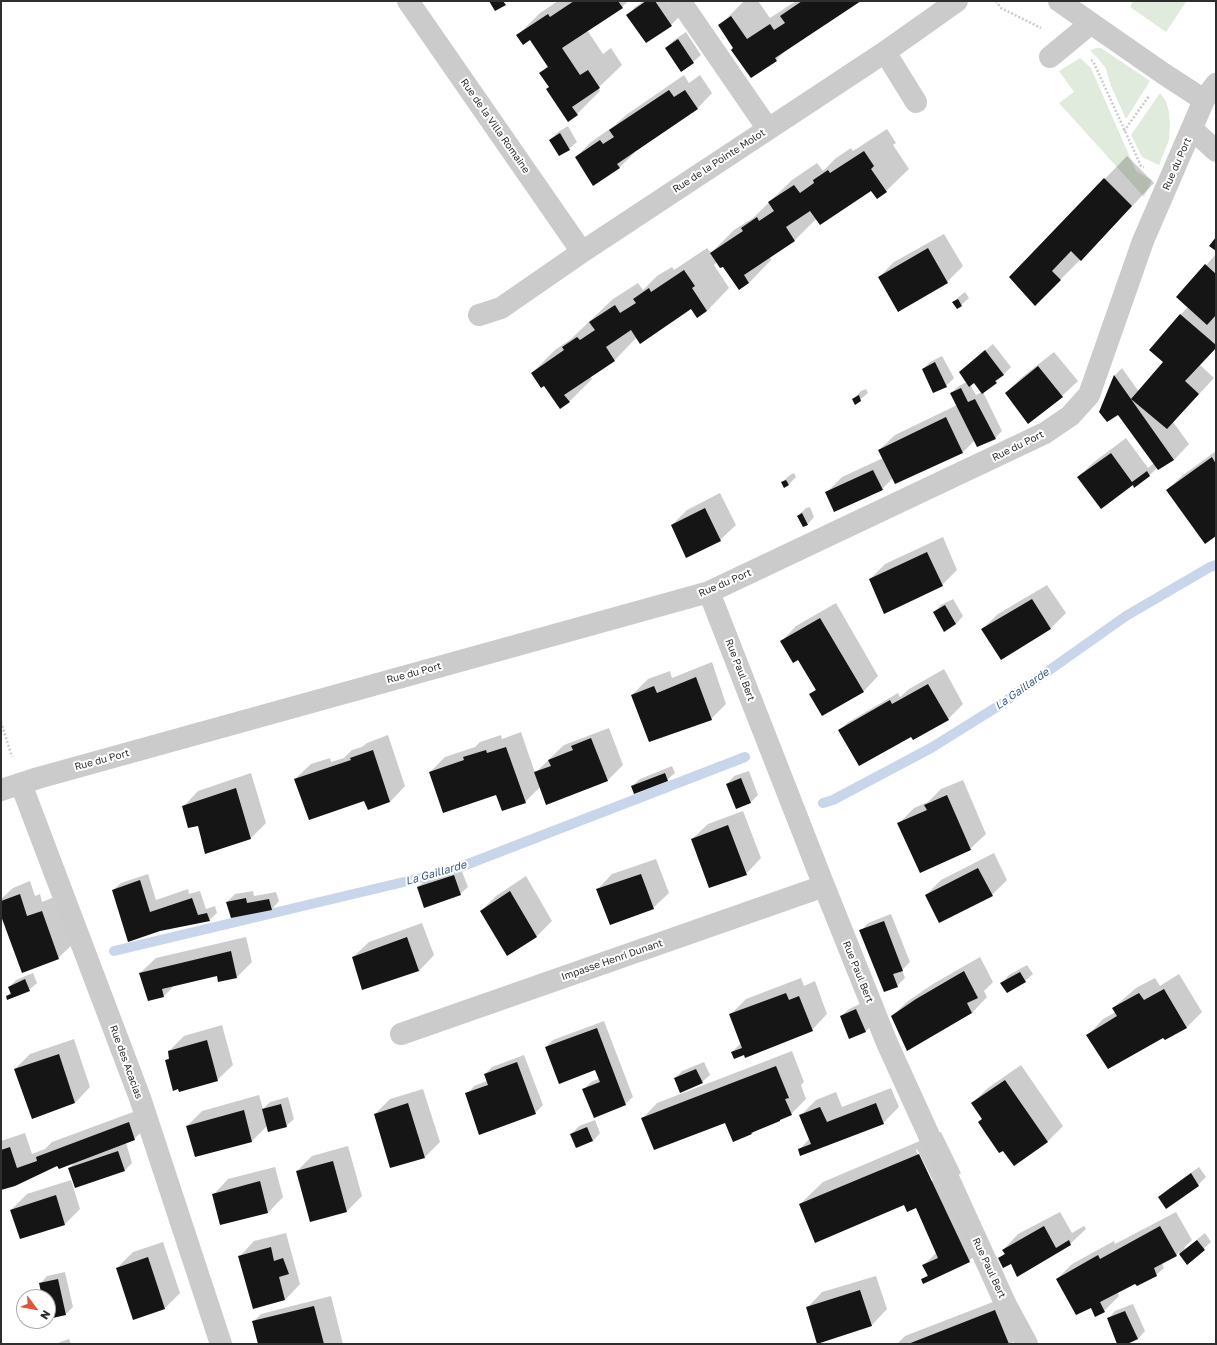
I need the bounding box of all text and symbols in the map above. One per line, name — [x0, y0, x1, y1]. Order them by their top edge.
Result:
street label: Rue de la Villa Romaine — [458, 76, 532, 176]
street label: Rue de la Pointe Molot — [670, 127, 768, 195]
street label: Rue du Port — [1160, 136, 1194, 192]
street label: Rue du Port — [990, 428, 1046, 464]
street label: Rue du Port — [697, 566, 753, 600]
street label: Rue Paul Bert — [723, 637, 757, 703]
street label: Rue du Port — [385, 660, 443, 686]
water label: La Gaillarde — [992, 666, 1052, 712]
street label: Rue du Port — [73, 747, 131, 773]
water label: La Gaillarde — [404, 858, 468, 888]
street label: Impasse Henri Dunant — [560, 937, 664, 983]
street label: Rue Paul Bert — [840, 939, 876, 1005]
street label: Rue des Acacias — [107, 1024, 145, 1100]
street label: Rue Paul Bert — [970, 1236, 1008, 1300]
north arrow — [16, 1289, 56, 1329]
text: N — [38, 1308, 53, 1322]

